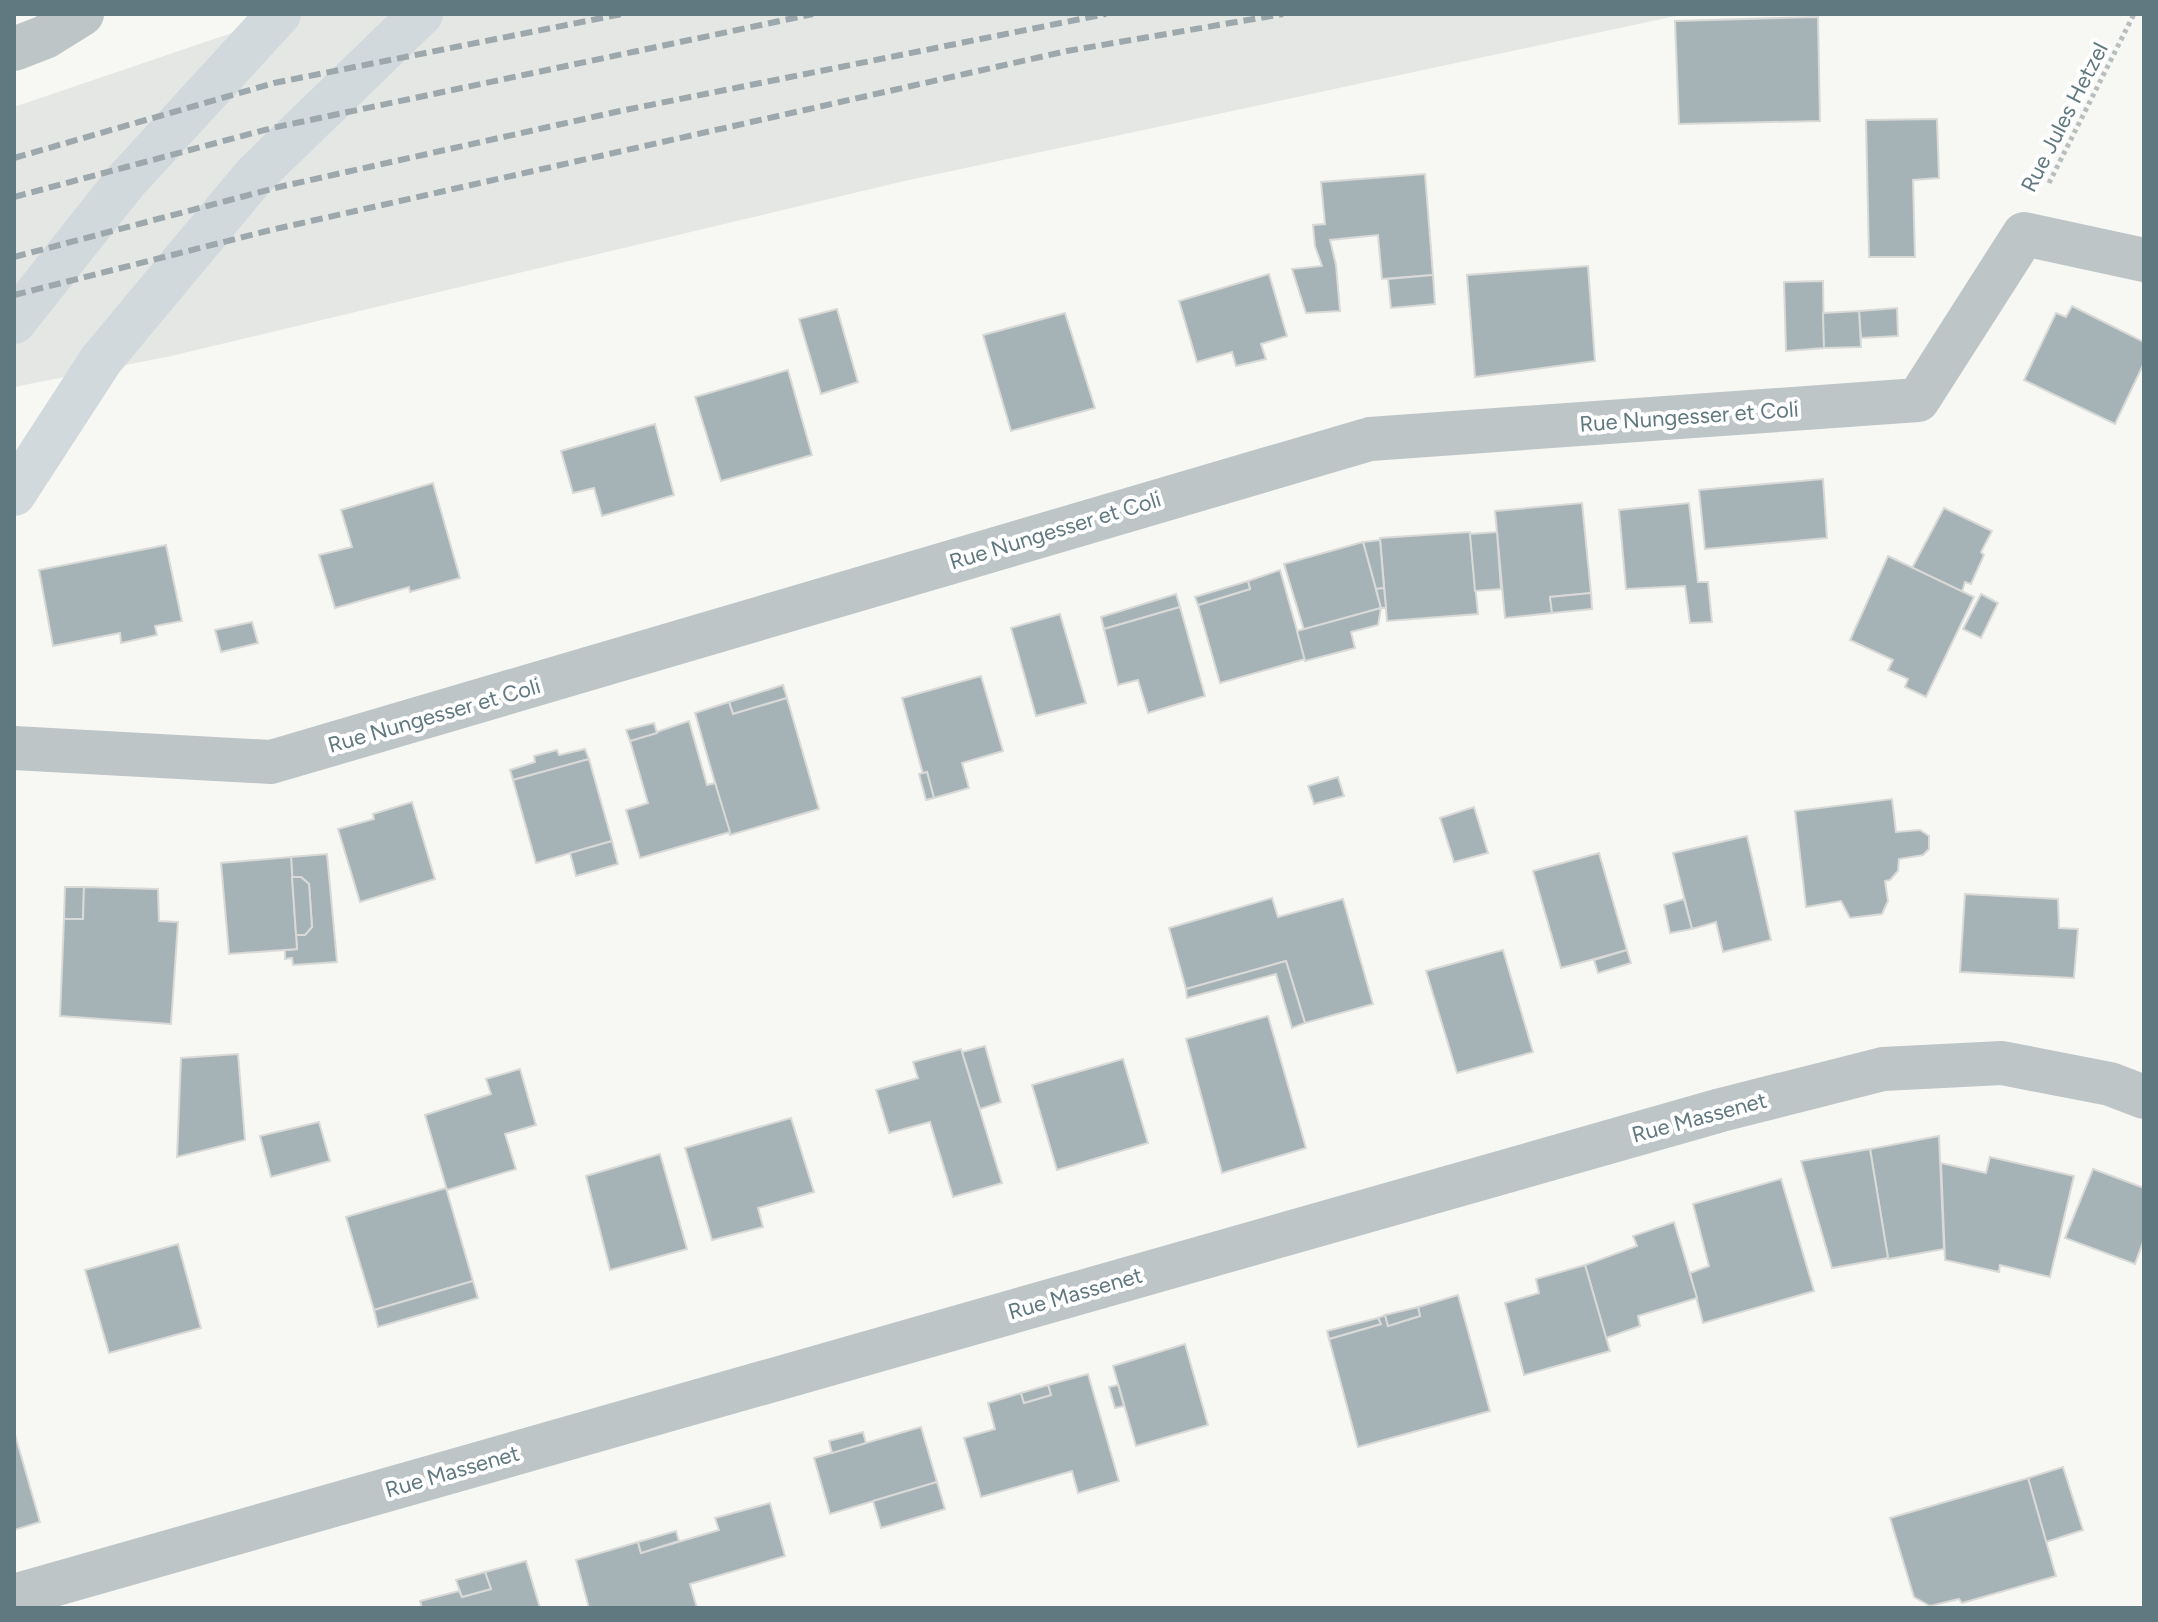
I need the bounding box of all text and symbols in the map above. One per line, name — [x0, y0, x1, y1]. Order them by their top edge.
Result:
street label: Rue Jules Hetzel — [2015, 38, 2114, 196]
street label: Rue Nungesser et Coli — [1579, 395, 1800, 438]
street label: Rue Nungesser et Coli — [946, 485, 1164, 576]
street label: Rue Nungesser et Coli — [325, 672, 543, 759]
street label: Rue Massenet — [1629, 1087, 1769, 1148]
street label: Rue Massenet — [1005, 1261, 1145, 1326]
street label: Rue Massenet — [382, 1439, 522, 1504]

